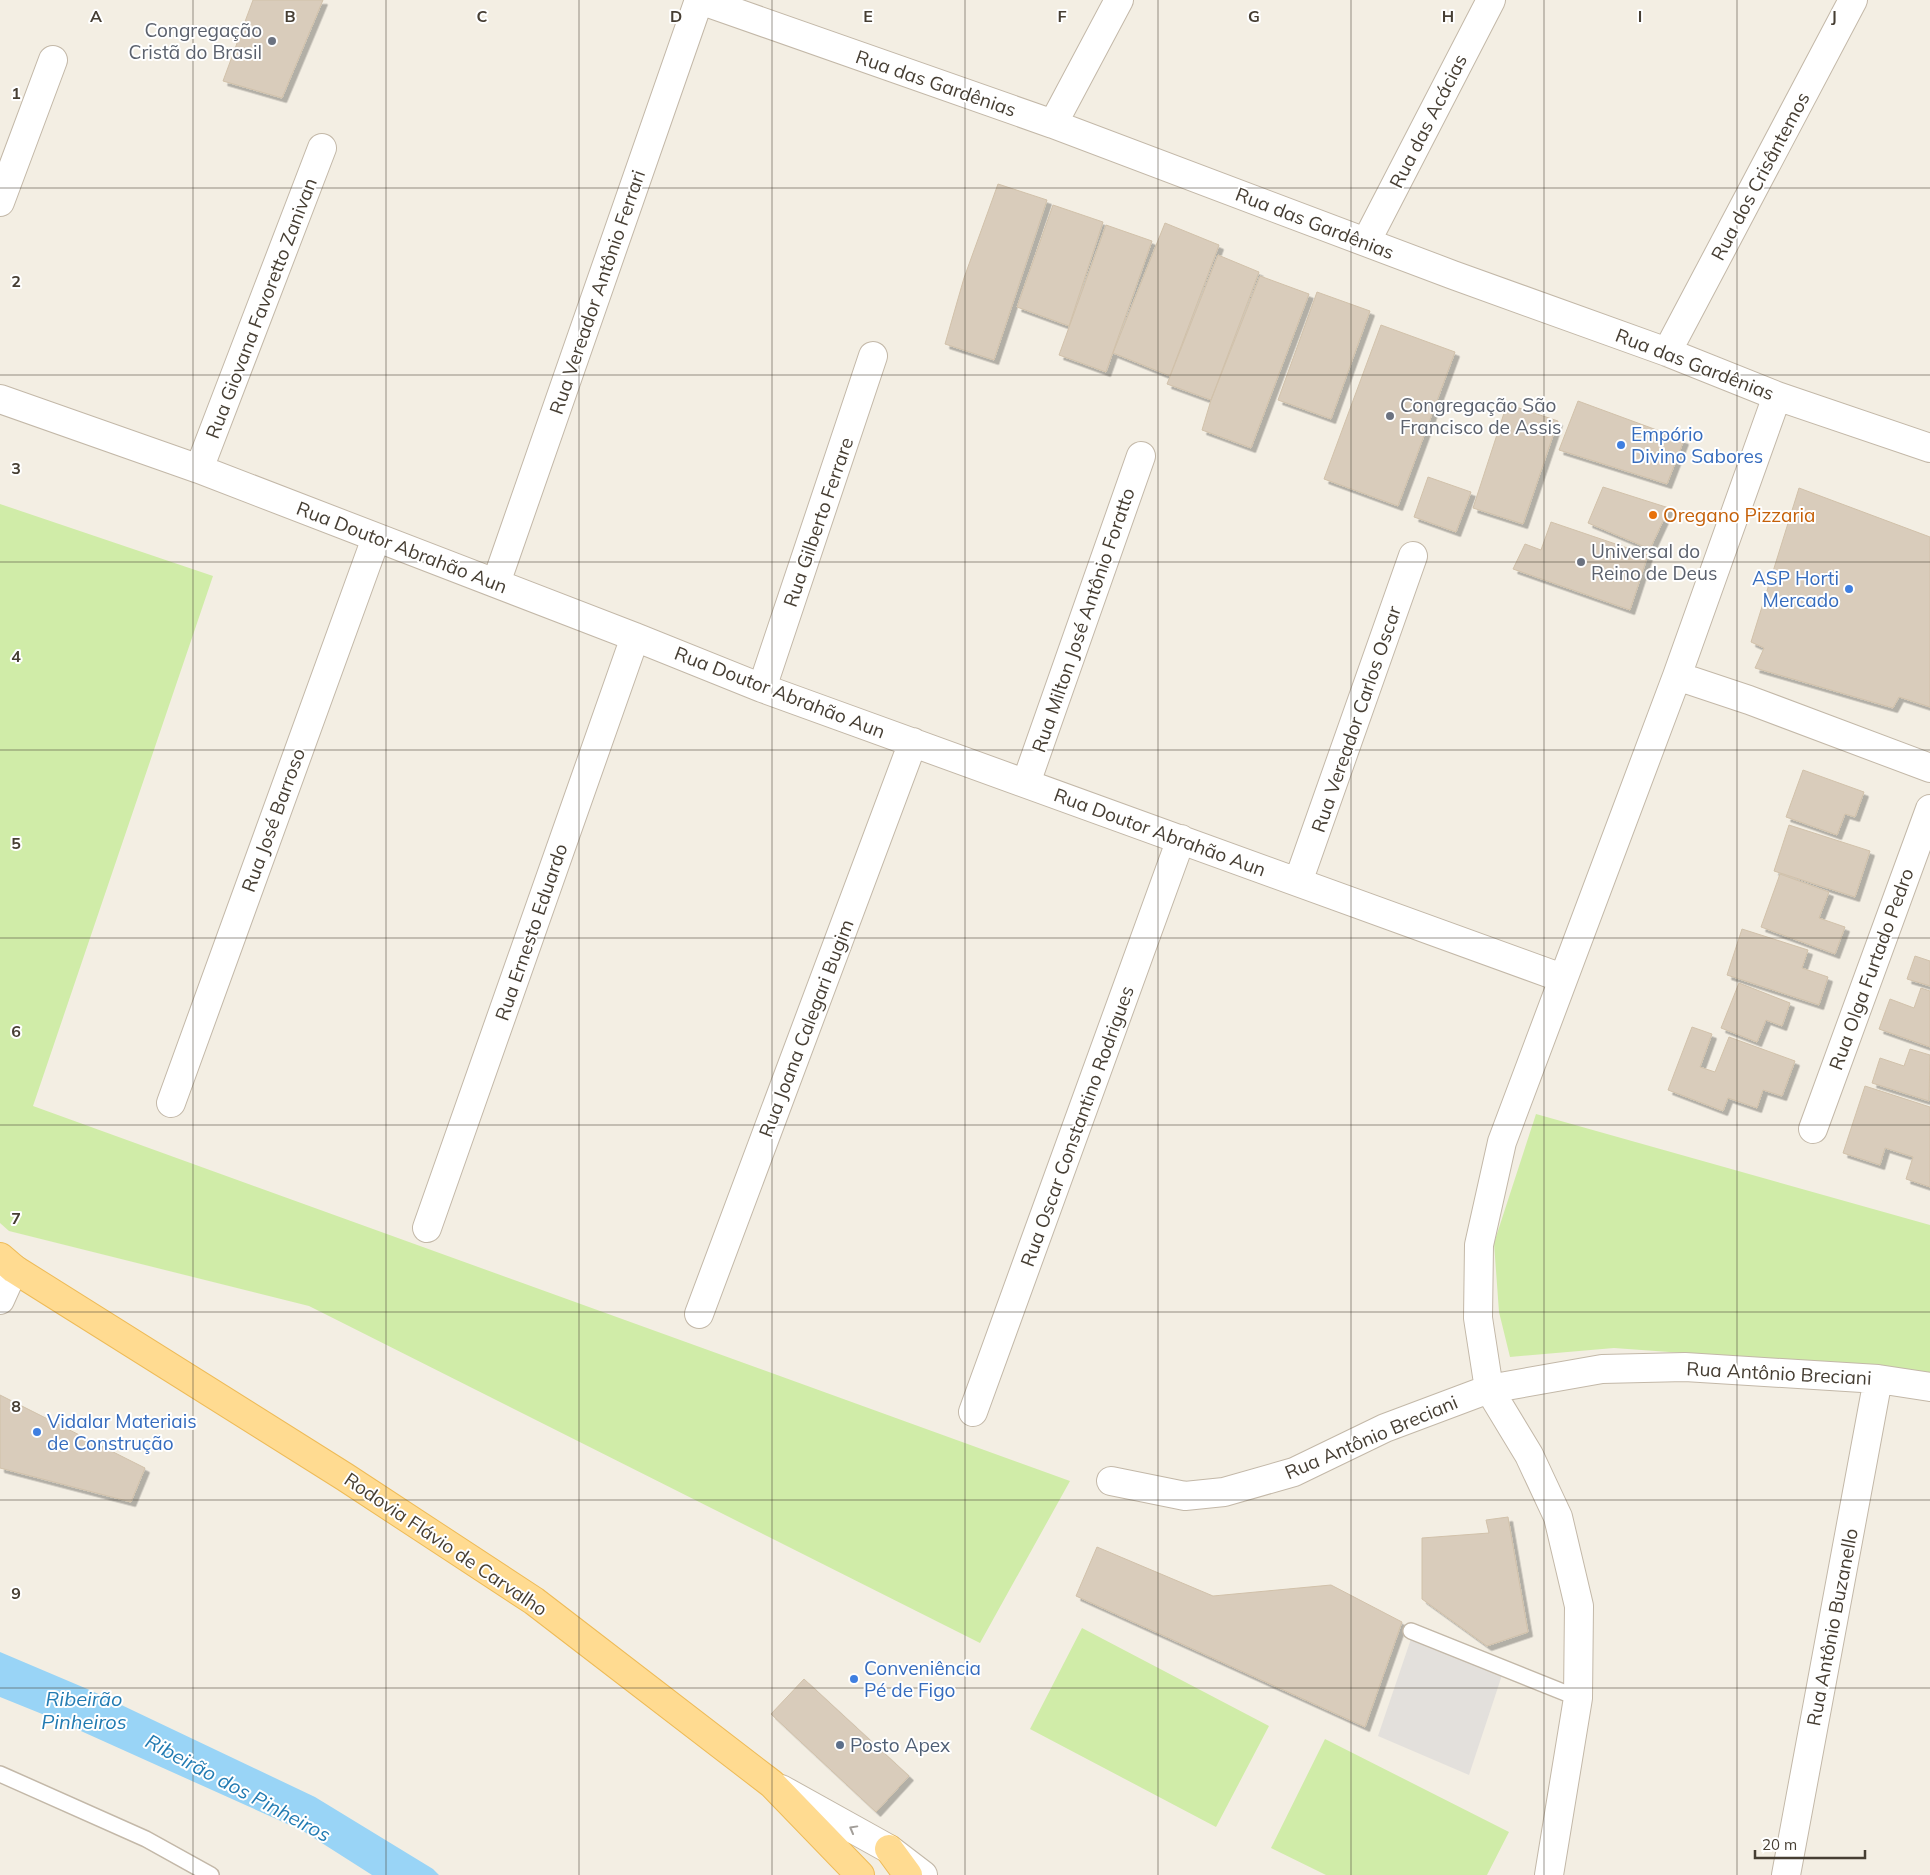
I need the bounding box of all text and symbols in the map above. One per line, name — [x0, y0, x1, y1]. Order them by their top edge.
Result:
text: A — [90, 6, 102, 26]
text: B — [284, 6, 296, 26]
text: C — [477, 6, 488, 26]
text: D — [670, 6, 682, 26]
text: E — [863, 6, 873, 26]
text: F — [1057, 6, 1067, 26]
text: G — [1248, 6, 1260, 26]
text: H — [1442, 6, 1454, 26]
text: I — [1638, 6, 1642, 26]
text: J — [1831, 6, 1837, 26]
place label: Congregação Cristã do Brasil — [128, 18, 262, 64]
marker: Congregação Cristã do Brasil — [266, 35, 278, 47]
street label: Rua das Gardênias — [853, 44, 1019, 122]
street label: Rua das Acácias — [1384, 50, 1472, 192]
text: 1 — [11, 83, 21, 103]
street label: Rua dos Crisântemos — [1705, 88, 1815, 264]
street label: Rua Vereador Antônio Ferrari — [544, 167, 650, 417]
street label: Rua Giovana Favoretto Zanivan — [200, 174, 322, 442]
street label: Rua das Gardênias — [1232, 182, 1398, 264]
text: 2 — [11, 271, 21, 291]
street label: Rua das Gardênias — [1612, 323, 1778, 405]
place label: Congregação São Francisco de Assis — [1400, 393, 1562, 439]
marker: Congregação São Francisco de Assis — [1384, 410, 1396, 422]
place label: Empório Divino Sabores — [1631, 422, 1763, 468]
street label: Rua Gilberto Ferrare — [778, 434, 858, 610]
marker: Empório Divino Sabores — [1615, 439, 1627, 451]
text: 3 — [11, 458, 21, 478]
street label: Rua Milton José Antônio Foratto — [1026, 485, 1140, 755]
street label: Rua Doutor Abrahão Aun — [293, 496, 511, 598]
place label: Oregano Pizzaria — [1663, 503, 1815, 527]
marker: Oregano Pizzaria — [1647, 509, 1659, 521]
place label: Universal do Reino de Deus — [1591, 539, 1717, 585]
marker: Universal do Reino de Deus — [1575, 556, 1587, 568]
place label: ASP Horti Mercado — [1752, 566, 1839, 612]
marker: ASP Horti Mercado — [1843, 583, 1855, 595]
street label: Rua Vereador Carlos Oscar — [1306, 602, 1406, 835]
street label: Rua Doutor Abrahão Aun — [671, 641, 889, 743]
text: 4 — [11, 646, 21, 666]
street label: Rua José Barroso — [236, 745, 310, 895]
street label: Rua Doutor Abrahão Aun — [1051, 782, 1269, 882]
text: 5 — [11, 833, 21, 853]
street label: Rua Ernesto Eduardo — [489, 840, 573, 1024]
street label: Rua Olga Furtado Pedro — [1823, 865, 1919, 1073]
street label: Rua Joana Calegari Bugim — [753, 916, 859, 1140]
street label: Rua Oscar Constantino Rodrigues — [1015, 982, 1139, 1270]
text: 6 — [11, 1021, 21, 1041]
text: 7 — [11, 1208, 21, 1228]
street label: Rua Antônio Breciani — [1686, 1356, 1872, 1390]
street label: Rua Antônio Breciani — [1281, 1390, 1461, 1484]
text: 8 — [11, 1396, 21, 1416]
place label: Vidalar Materiais de Construção — [47, 1409, 197, 1455]
marker: Vidalar Materiais de Construção — [31, 1426, 43, 1438]
street label: Rodovia Flávio de Carvalho — [340, 1467, 552, 1621]
street label: Rua Antônio Buzanello — [1801, 1526, 1863, 1728]
text: 9 — [11, 1583, 21, 1603]
place label: Conveniência Pé de Figo — [864, 1656, 981, 1702]
marker: Conveniência Pé de Figo — [848, 1673, 860, 1685]
water label: Ribeirão Pinheiros — [41, 1686, 127, 1734]
water label: Ribeirão dos Pinheiros — [141, 1728, 335, 1847]
place label: Posto Apex — [850, 1733, 950, 1757]
marker: Posto Apex — [834, 1739, 846, 1751]
one-way arrow — [849, 1825, 858, 1835]
scale bar — [1755, 1828, 1865, 1860]
text: 20 m — [1762, 1835, 1797, 1854]

